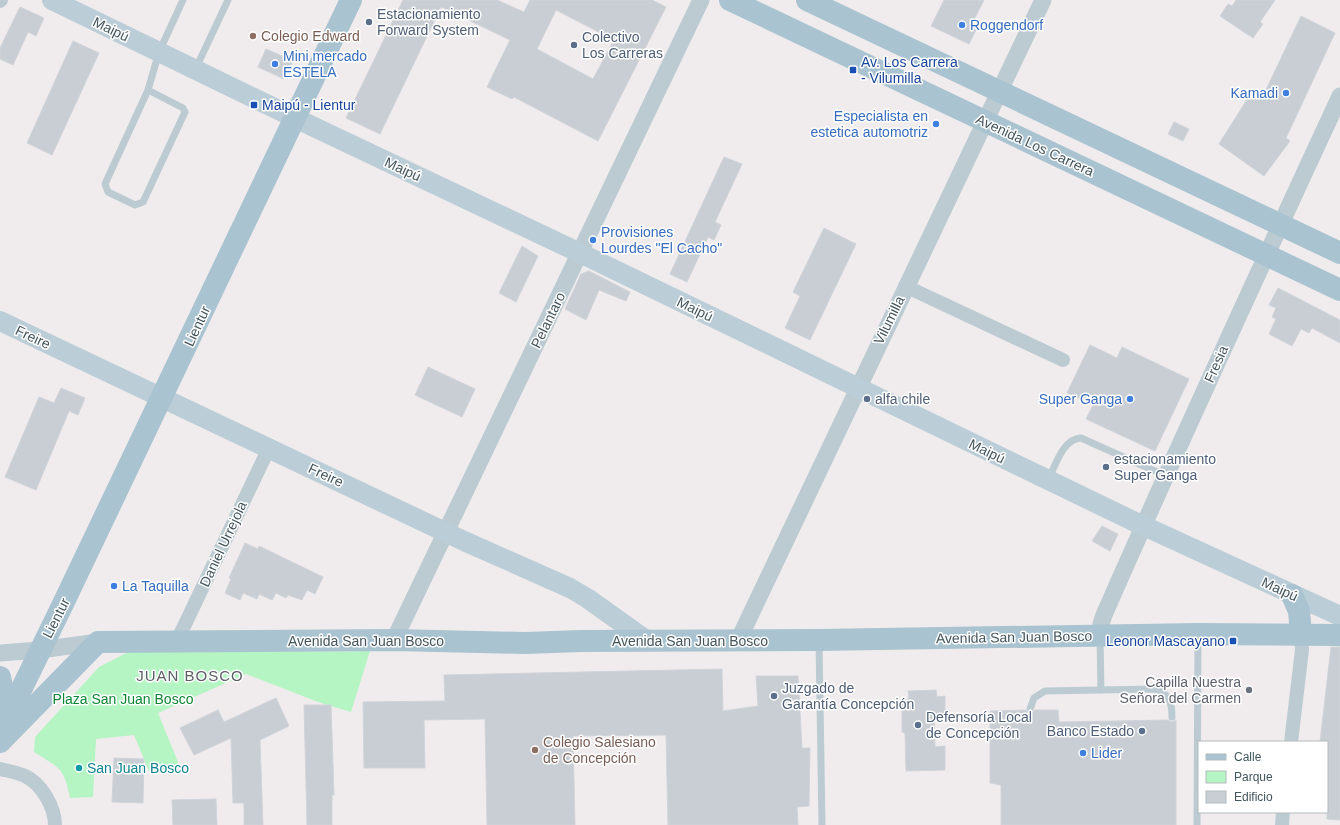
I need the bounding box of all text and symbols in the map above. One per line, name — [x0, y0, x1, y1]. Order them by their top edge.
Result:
place label: Estacionamiento Forward System — [377, 6, 481, 38]
street label: Maipú — [90, 13, 132, 45]
marker: Estacionamiento Forward System — [364, 17, 374, 27]
place label: Roggendorf — [970, 17, 1043, 33]
marker: Roggendorf — [957, 20, 967, 30]
place label: Colegio Edward — [261, 28, 360, 44]
place label: Colectivo Los Carreras — [582, 29, 663, 61]
marker: Colegio Edward — [248, 31, 258, 41]
marker: Colectivo Los Carreras — [569, 40, 579, 50]
place label: Mini mercado ESTELA — [283, 48, 367, 80]
place label: Av. Los Carrera - Vilumilla — [861, 54, 958, 86]
marker: Mini mercado ESTELA — [270, 59, 280, 69]
marker: Av. Los Carrera - Vilumilla — [848, 65, 858, 75]
place label: Kamadi — [1231, 85, 1278, 101]
marker: Kamadi — [1281, 88, 1291, 98]
place label: Maipú - Lientur — [262, 97, 356, 113]
marker: Maipú - Lientur — [249, 100, 259, 110]
place label: Especialista en estetica automotriz — [811, 108, 928, 140]
street label: Avenida Los Carrera — [974, 111, 1097, 179]
marker: Especialista en estetica automotriz — [931, 119, 941, 129]
street label: Maipú — [382, 154, 424, 184]
place label: Provisiones Lourdes "El Cacho" — [601, 224, 722, 256]
marker: Provisiones Lourdes "El Cacho" — [588, 235, 598, 245]
street label: Pelantaro — [528, 289, 568, 350]
street label: Maipú — [674, 293, 716, 325]
street label: Vilumilla — [870, 293, 908, 347]
street label: Lientur — [181, 303, 213, 349]
street label: Freire — [13, 322, 53, 352]
street label: Fresia — [1201, 343, 1231, 385]
place label: alfa chile — [875, 391, 930, 407]
place label: Super Ganga — [1039, 391, 1122, 407]
marker: alfa chile — [862, 394, 872, 404]
marker: Super Ganga — [1125, 394, 1135, 404]
street label: Maipú — [966, 435, 1008, 467]
place label: estacionamiento Super Ganga — [1114, 451, 1216, 483]
street label: Freire — [306, 460, 346, 490]
marker: estacionamiento Super Ganga — [1101, 462, 1111, 472]
street label: Daniel Urrejola — [196, 498, 250, 589]
street label: Maipú — [1259, 574, 1301, 604]
place label: La Taquilla — [122, 578, 189, 594]
marker: La Taquilla — [109, 581, 119, 591]
street label: Lientur — [39, 595, 73, 641]
street label: Avenida San Juan Bosco — [936, 628, 1092, 646]
street label: Avenida San Juan Bosco — [288, 633, 444, 649]
street label: Avenida San Juan Bosco — [612, 633, 768, 649]
place label: Leonor Mascayano — [1106, 633, 1225, 649]
marker: Leonor Mascayano — [1228, 636, 1238, 646]
district label: JUAN BOSCO — [136, 667, 244, 684]
place label: Capilla Nuestra Señora del Carmen — [1120, 674, 1241, 706]
place label: Juzgado de Garantía Concepción — [782, 680, 914, 712]
marker: Capilla Nuestra Señora del Carmen — [1244, 685, 1254, 695]
park label: Plaza San Juan Bosco — [53, 691, 194, 707]
marker: Juzgado de Garantía Concepción — [769, 691, 779, 701]
place label: Defensoría Local de Concepción — [926, 709, 1032, 741]
marker: Defensoría Local de Concepción — [913, 720, 923, 730]
place label: Banco Estado — [1047, 723, 1134, 739]
marker: Banco Estado — [1137, 726, 1147, 736]
place label: Colegio Salesiano de Concepción — [543, 734, 656, 766]
legend — [1198, 741, 1328, 813]
marker: Colegio Salesiano de Concepción — [530, 745, 540, 755]
place label: Lider — [1091, 745, 1122, 761]
marker: Lider — [1078, 748, 1088, 758]
text: Calle — [1234, 750, 1262, 764]
place label: San Juan Bosco — [87, 760, 189, 776]
marker: San Juan Bosco — [74, 763, 84, 773]
text: Parque — [1234, 770, 1273, 784]
text: Edificio — [1234, 790, 1273, 804]

